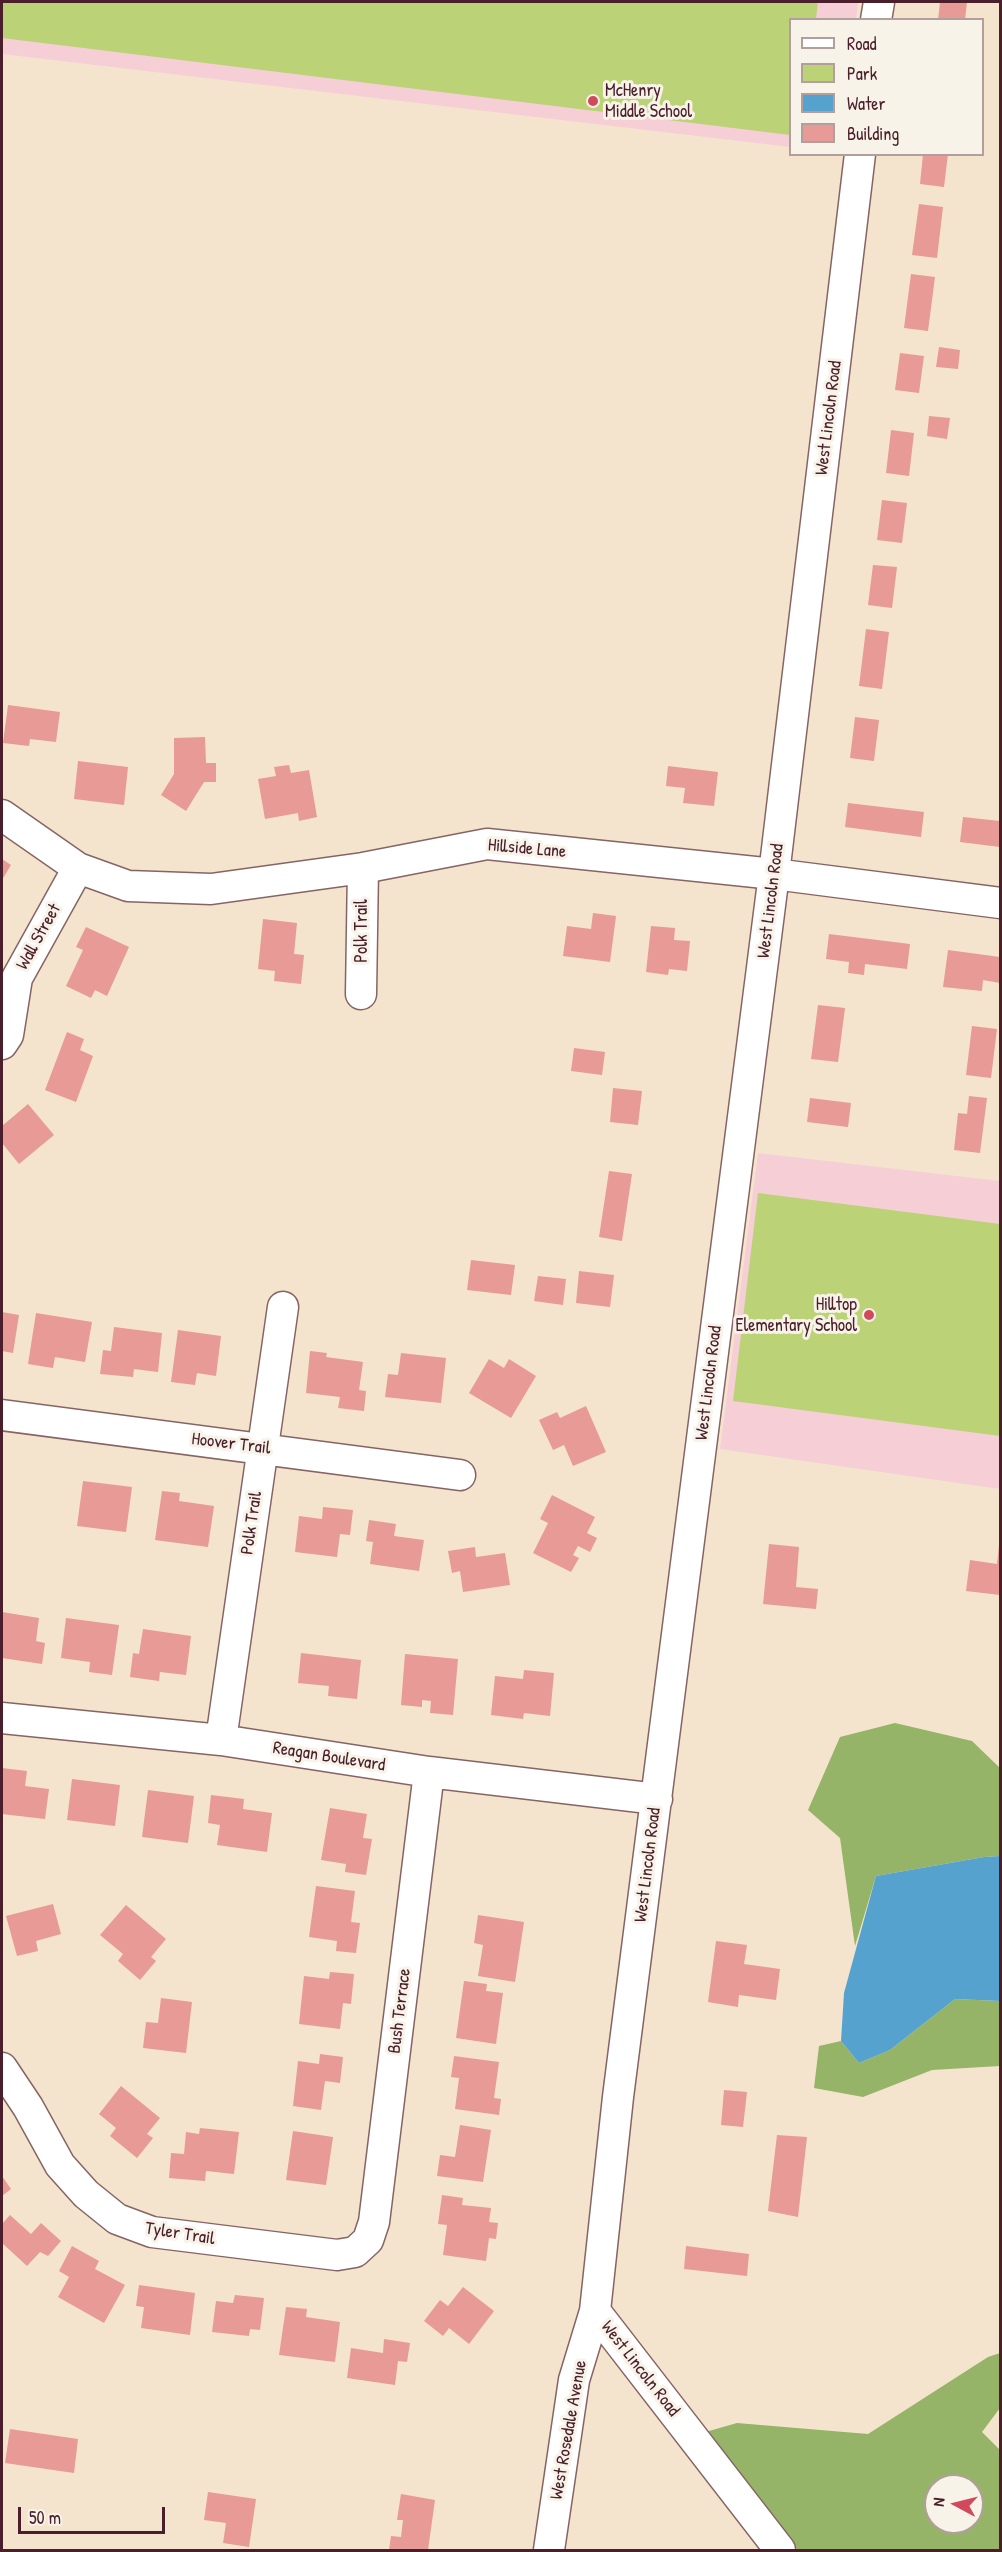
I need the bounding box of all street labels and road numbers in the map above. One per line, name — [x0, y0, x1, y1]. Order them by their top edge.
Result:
street label: West Lincoln Road — [811, 360, 847, 476]
street label: Hillside Lane — [487, 835, 567, 863]
street label: West Lincoln Road — [753, 843, 789, 959]
street label: Polk Trail — [351, 899, 373, 963]
street label: Wall Street — [12, 900, 66, 974]
street label: West Lincoln Road — [691, 1325, 727, 1441]
street label: Hoover Trail — [190, 1428, 272, 1460]
street label: Polk Trail — [237, 1490, 267, 1556]
street label: Reagan Boulevard — [271, 1737, 387, 1777]
street label: West Lincoln Road — [630, 1807, 666, 1923]
street label: Bush Terrace — [384, 1967, 416, 2055]
street label: Tyler Trail — [144, 2218, 216, 2250]
street label: West Lincoln Road — [596, 2317, 684, 2421]
street label: West Rosedale Avenue — [546, 2359, 592, 2501]

